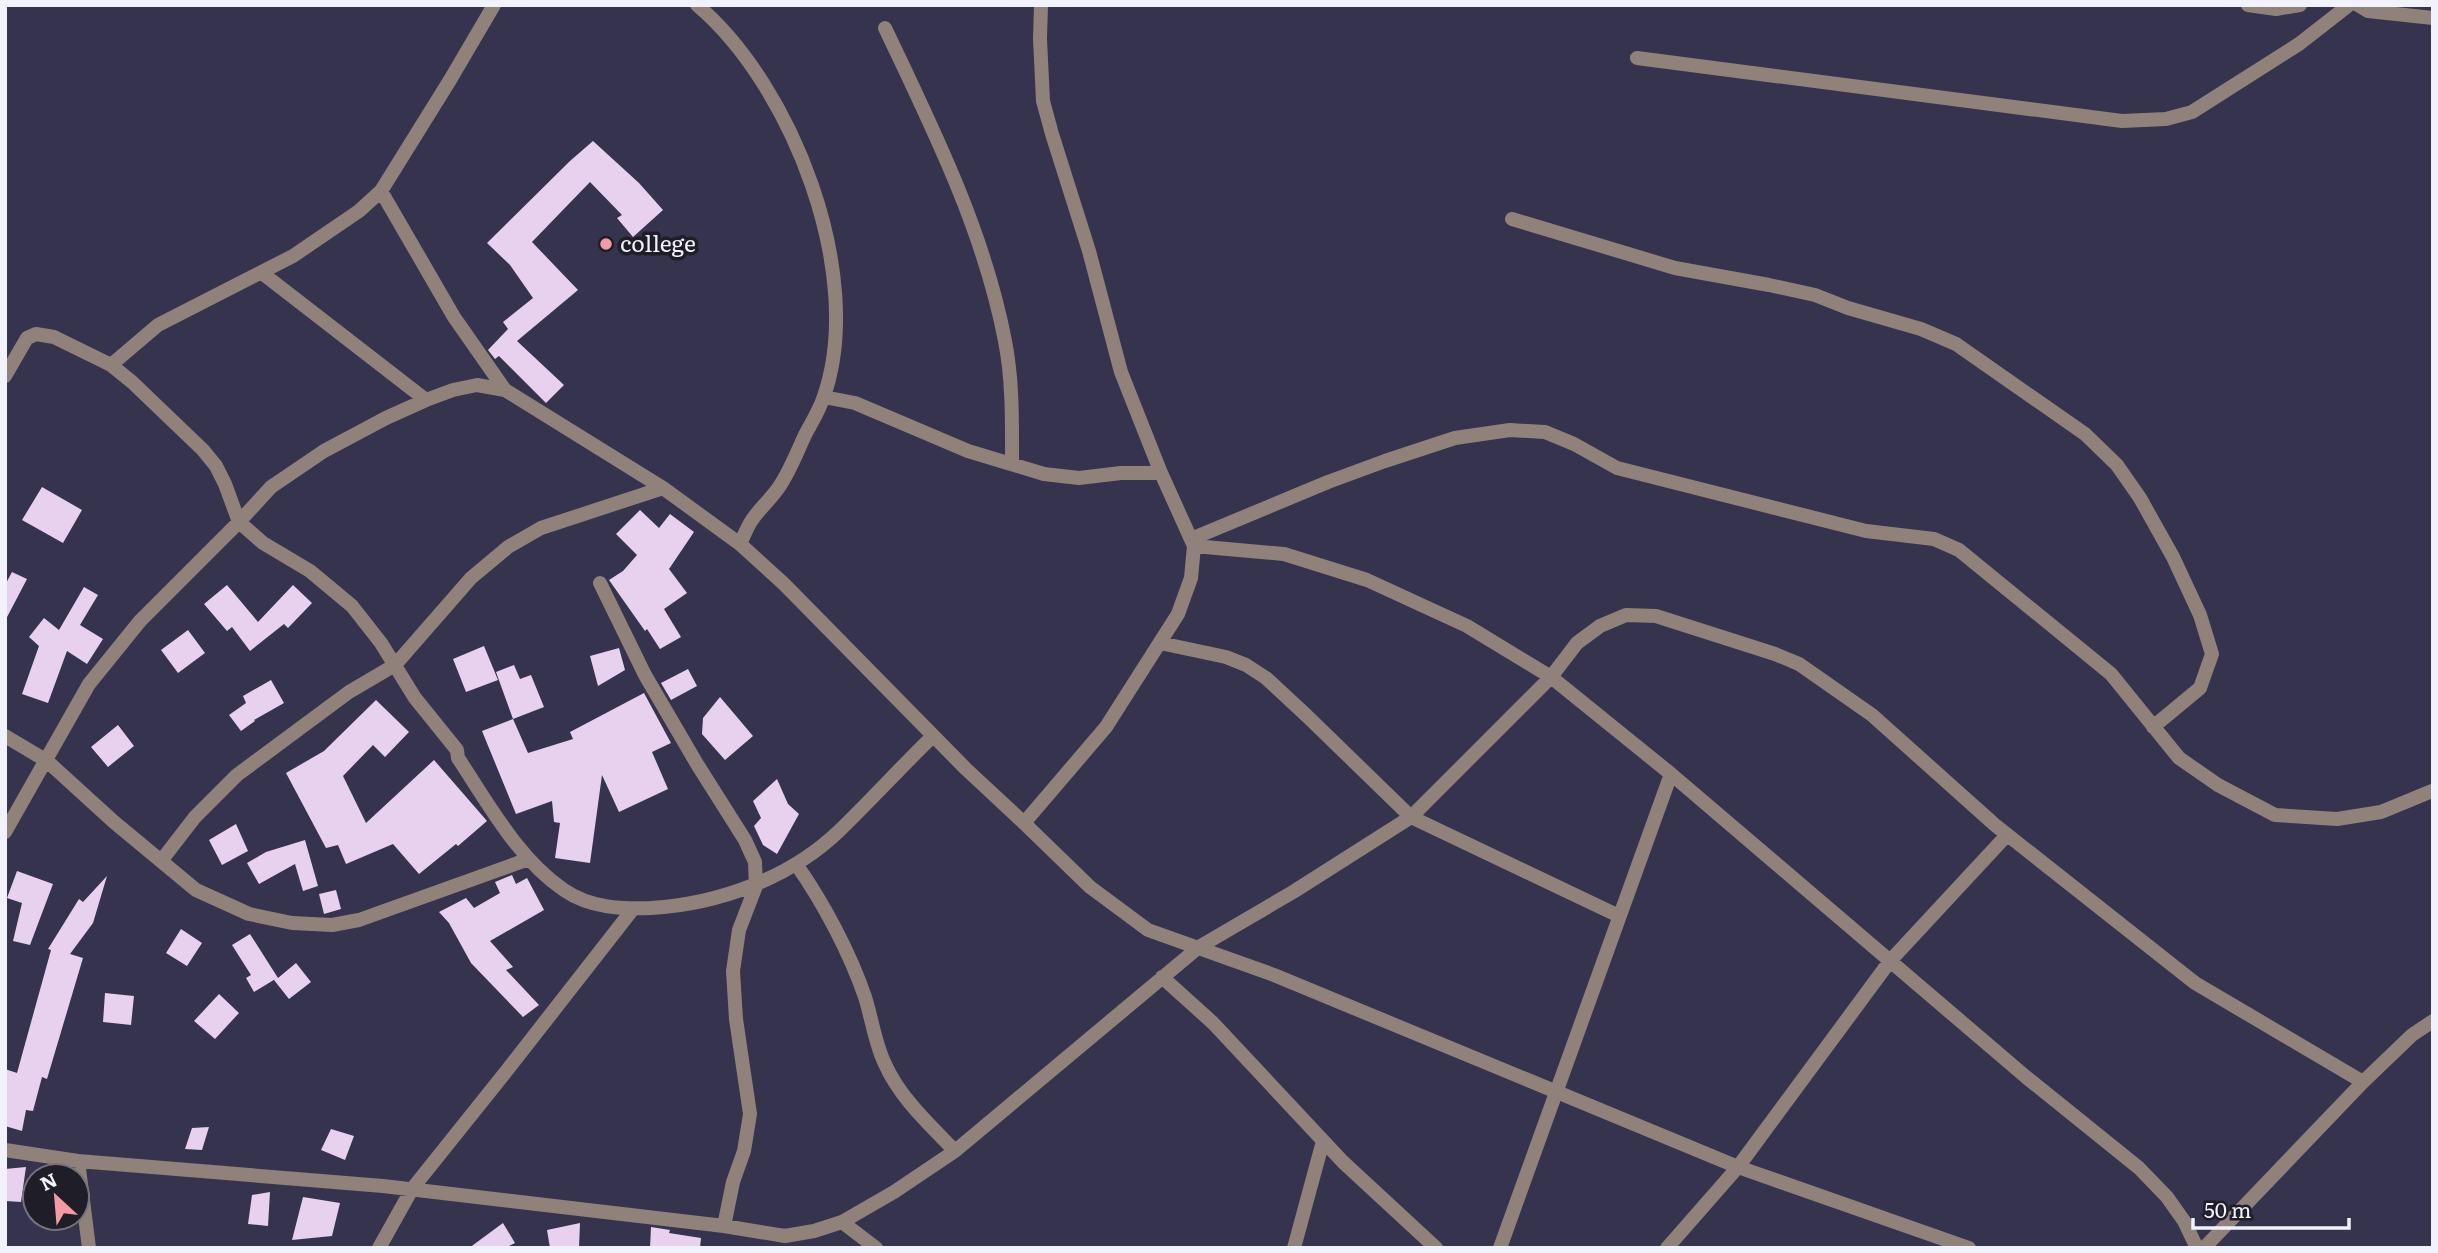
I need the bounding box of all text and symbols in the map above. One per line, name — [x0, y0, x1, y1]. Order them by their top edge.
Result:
place label: college — [620, 225, 696, 259]
marker: college — [598, 236, 614, 252]
north arrow — [21, 1162, 91, 1232]
text: N — [35, 1165, 61, 1197]
scale bar — [2193, 1186, 2349, 1230]
text: 50 m — [2204, 1193, 2251, 1224]

